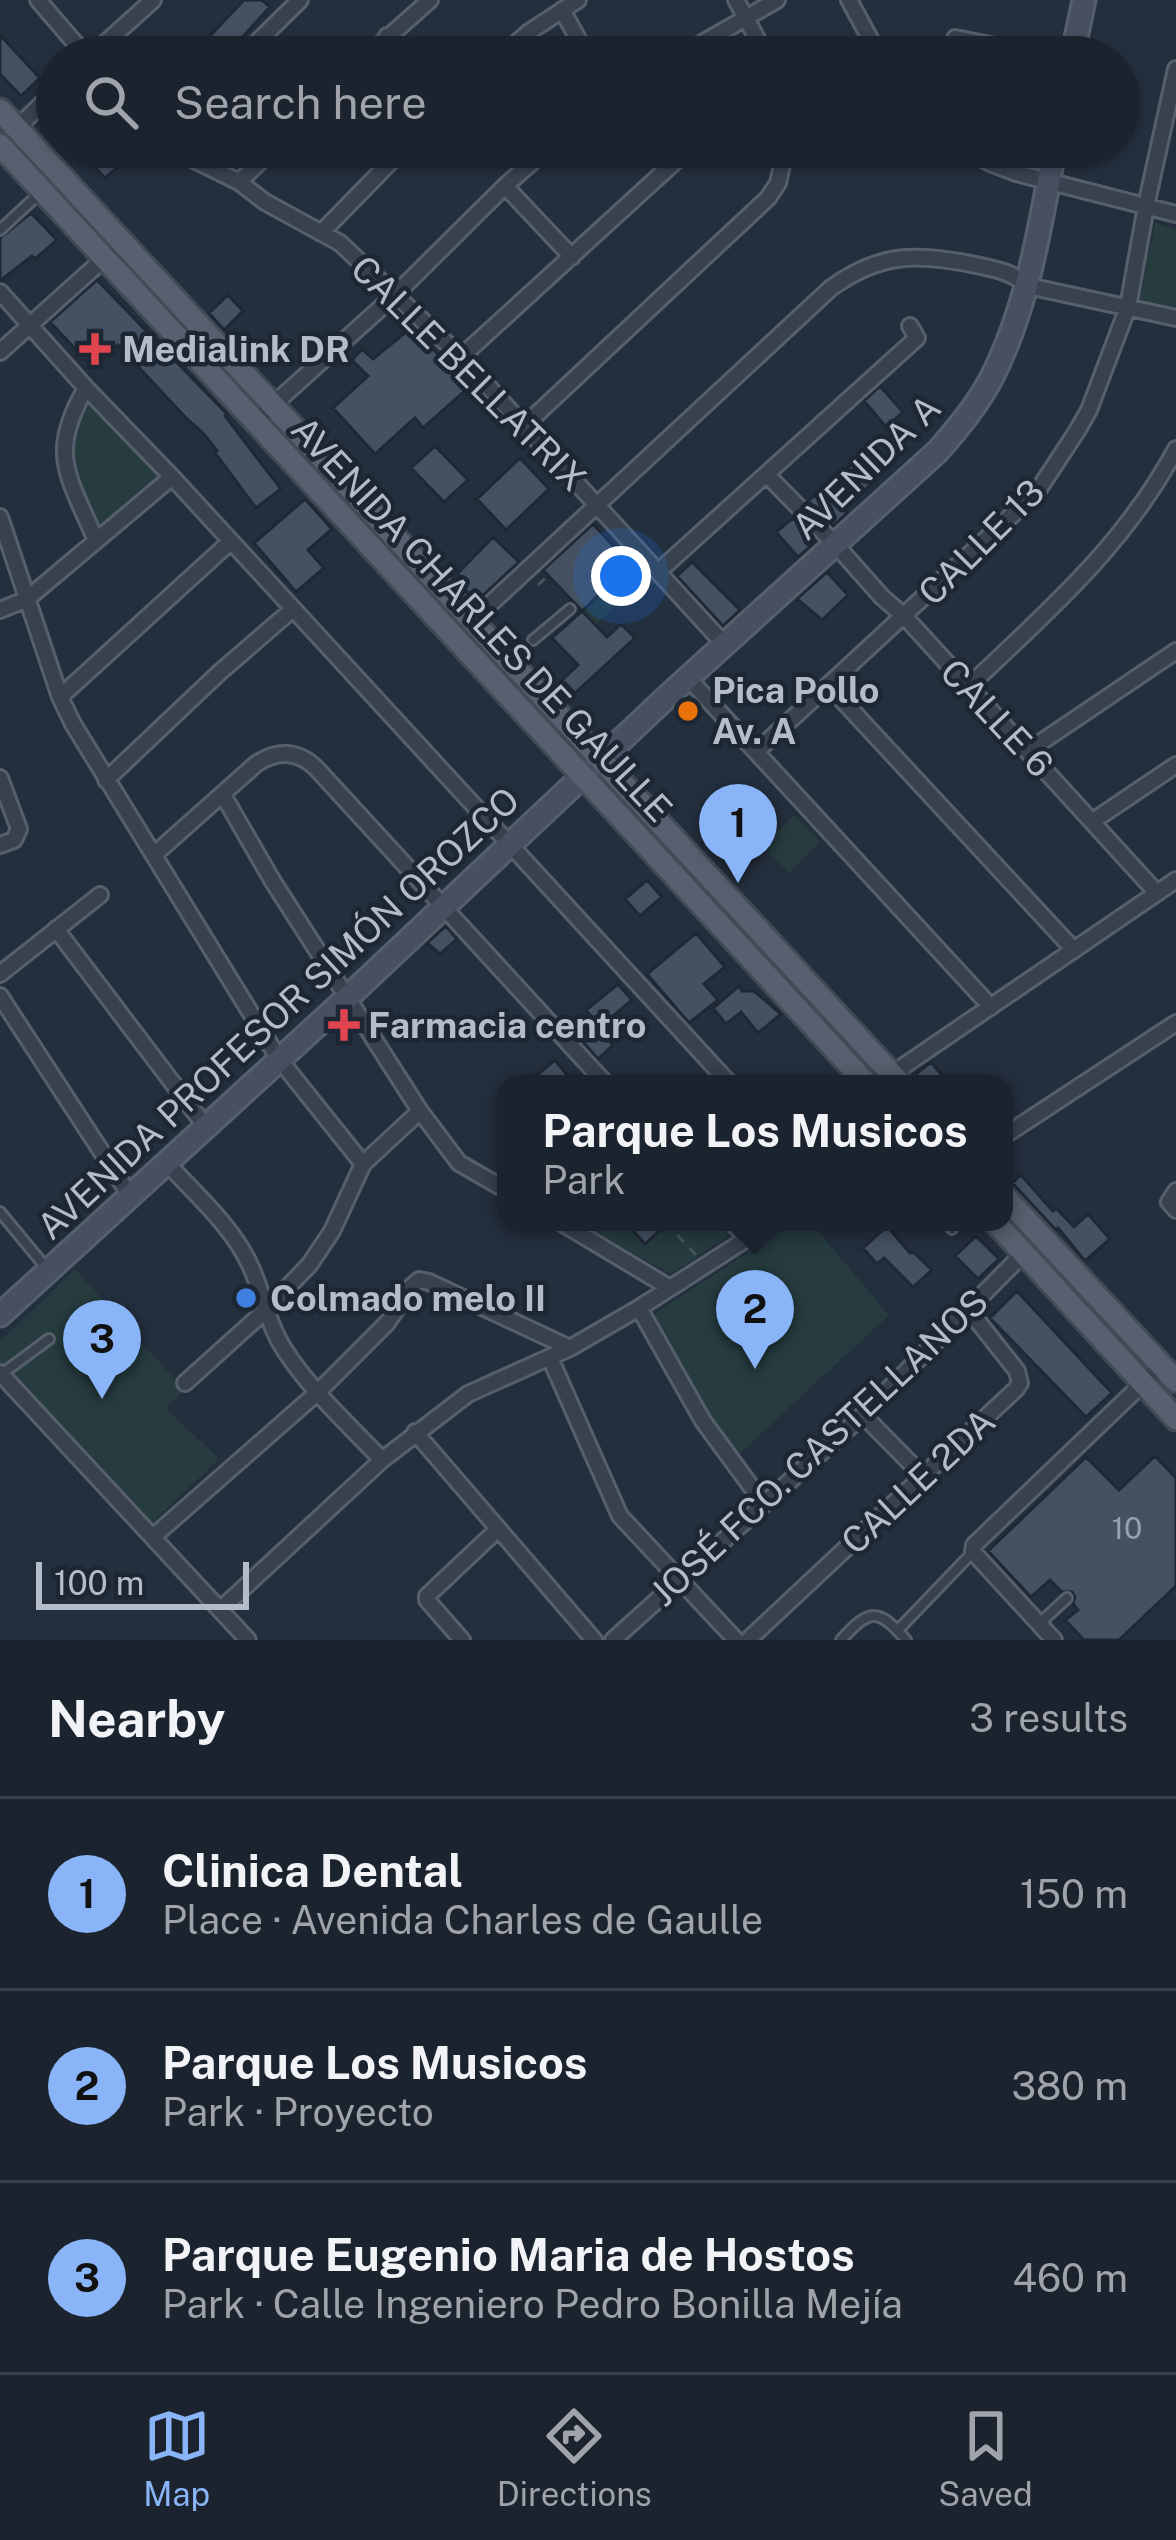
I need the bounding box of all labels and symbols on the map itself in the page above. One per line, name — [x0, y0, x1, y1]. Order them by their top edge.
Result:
street label: CALLE BELLATRIX — [343, 247, 595, 499]
place label: Medialink DR — [122, 328, 350, 370]
marker: Medialink DR — [79, 333, 111, 365]
street label: AVENIDA A — [783, 386, 949, 548]
street label: AVENIDA CHARLES DE GAULLE — [283, 408, 681, 830]
street label: CALLE 13 — [910, 471, 1052, 613]
your location — [591, 546, 651, 606]
street label: CALLE 6 — [932, 651, 1062, 785]
place label: Pica Pollo Av. A — [712, 669, 880, 752]
marker: Pica Pollo Av. A — [675, 698, 701, 724]
street label: AVENIDA PROFESOR SIMÓN OROZCO — [29, 779, 527, 1247]
pin: 1 — [699, 784, 777, 883]
place label: Farmacia centro — [368, 1004, 647, 1046]
marker: Farmacia centro — [331, 1012, 357, 1038]
pin: 2 — [716, 1270, 794, 1369]
place label: Colmado melo II — [270, 1277, 546, 1319]
street label: JOSÉ FCO. CASTELLANOS — [642, 1280, 996, 1614]
marker: Colmado melo II — [233, 1285, 259, 1311]
pin: 3 — [63, 1300, 141, 1399]
street label: CALLE 2DA — [833, 1400, 1003, 1562]
house number: 10 — [1112, 1510, 1142, 1546]
scale bar — [36, 1556, 249, 1609]

